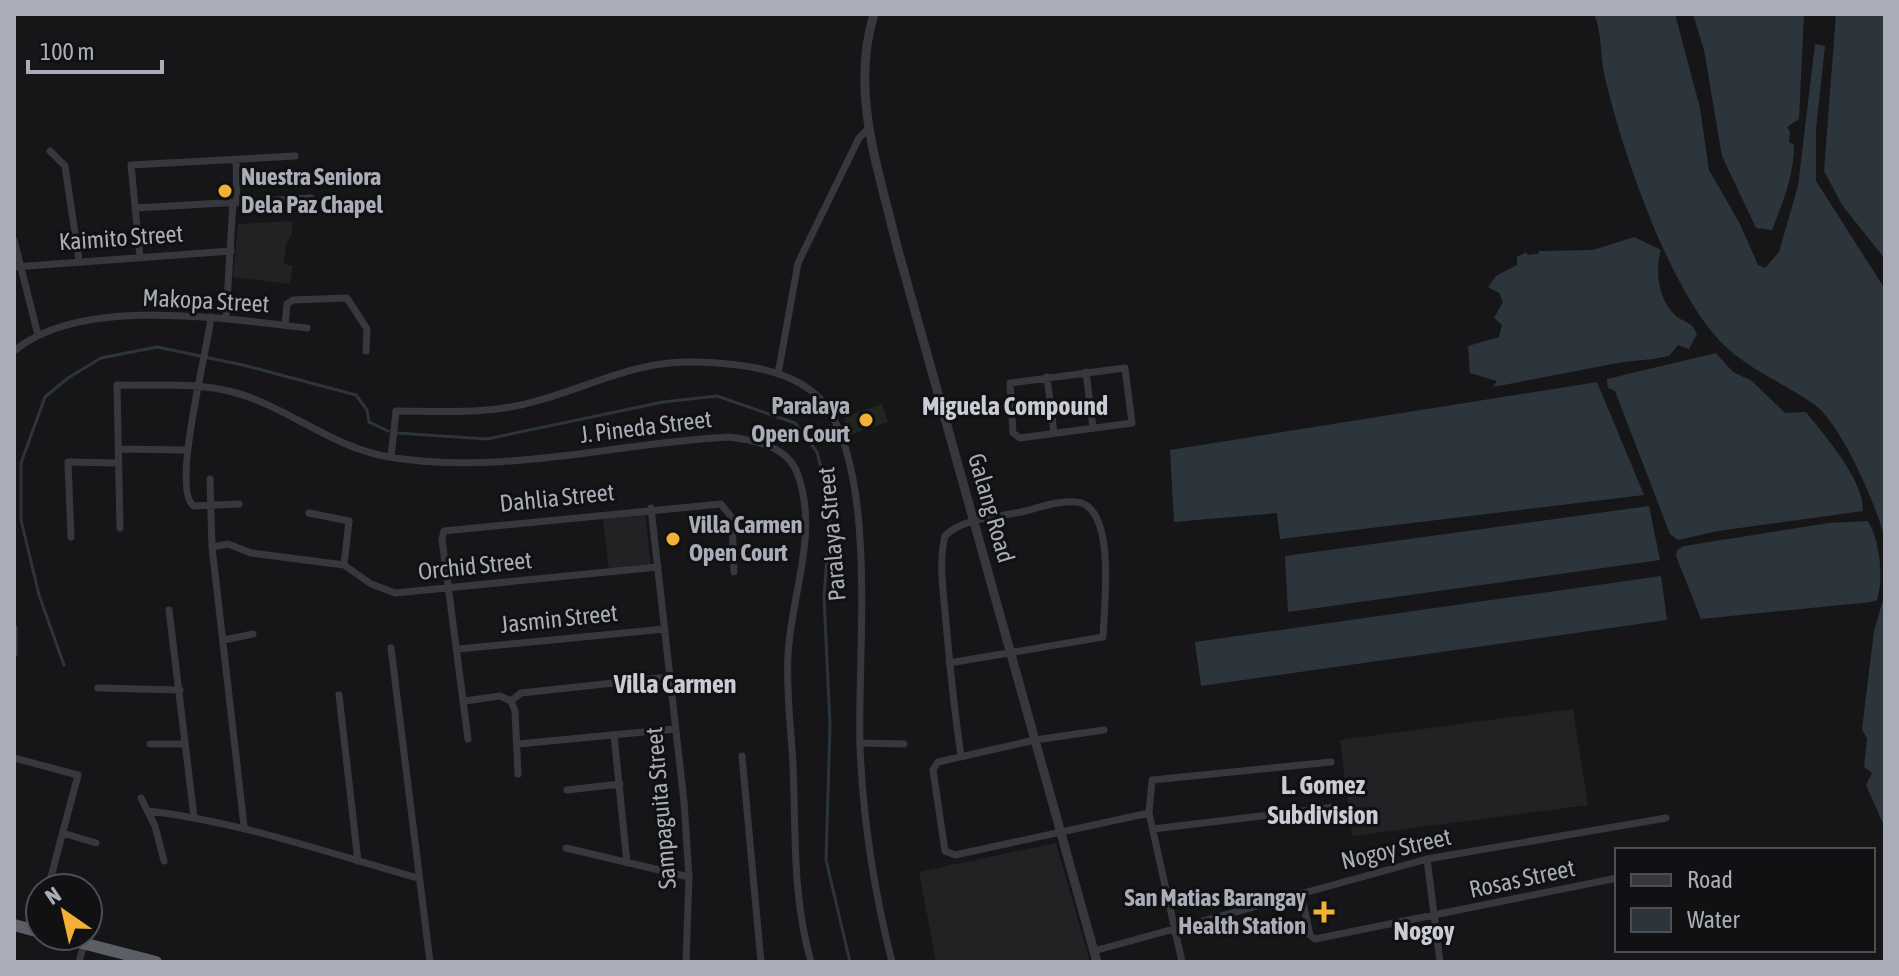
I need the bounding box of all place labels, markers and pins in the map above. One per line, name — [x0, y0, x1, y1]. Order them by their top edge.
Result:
place label: Nuestra Seniora Dela Paz Chapel — [241, 163, 383, 218]
marker: Nuestra Seniora Dela Paz Chapel — [216, 182, 234, 200]
place label: Paralaya Open Court — [751, 392, 850, 447]
marker: Paralaya Open Court — [857, 411, 875, 429]
place label: Villa Carmen Open Court — [688, 511, 802, 566]
marker: Villa Carmen Open Court — [664, 530, 682, 548]
place label: San Matias Barangay Health Station — [1124, 884, 1306, 939]
marker: San Matias Barangay Health Station — [1313, 901, 1335, 923]

